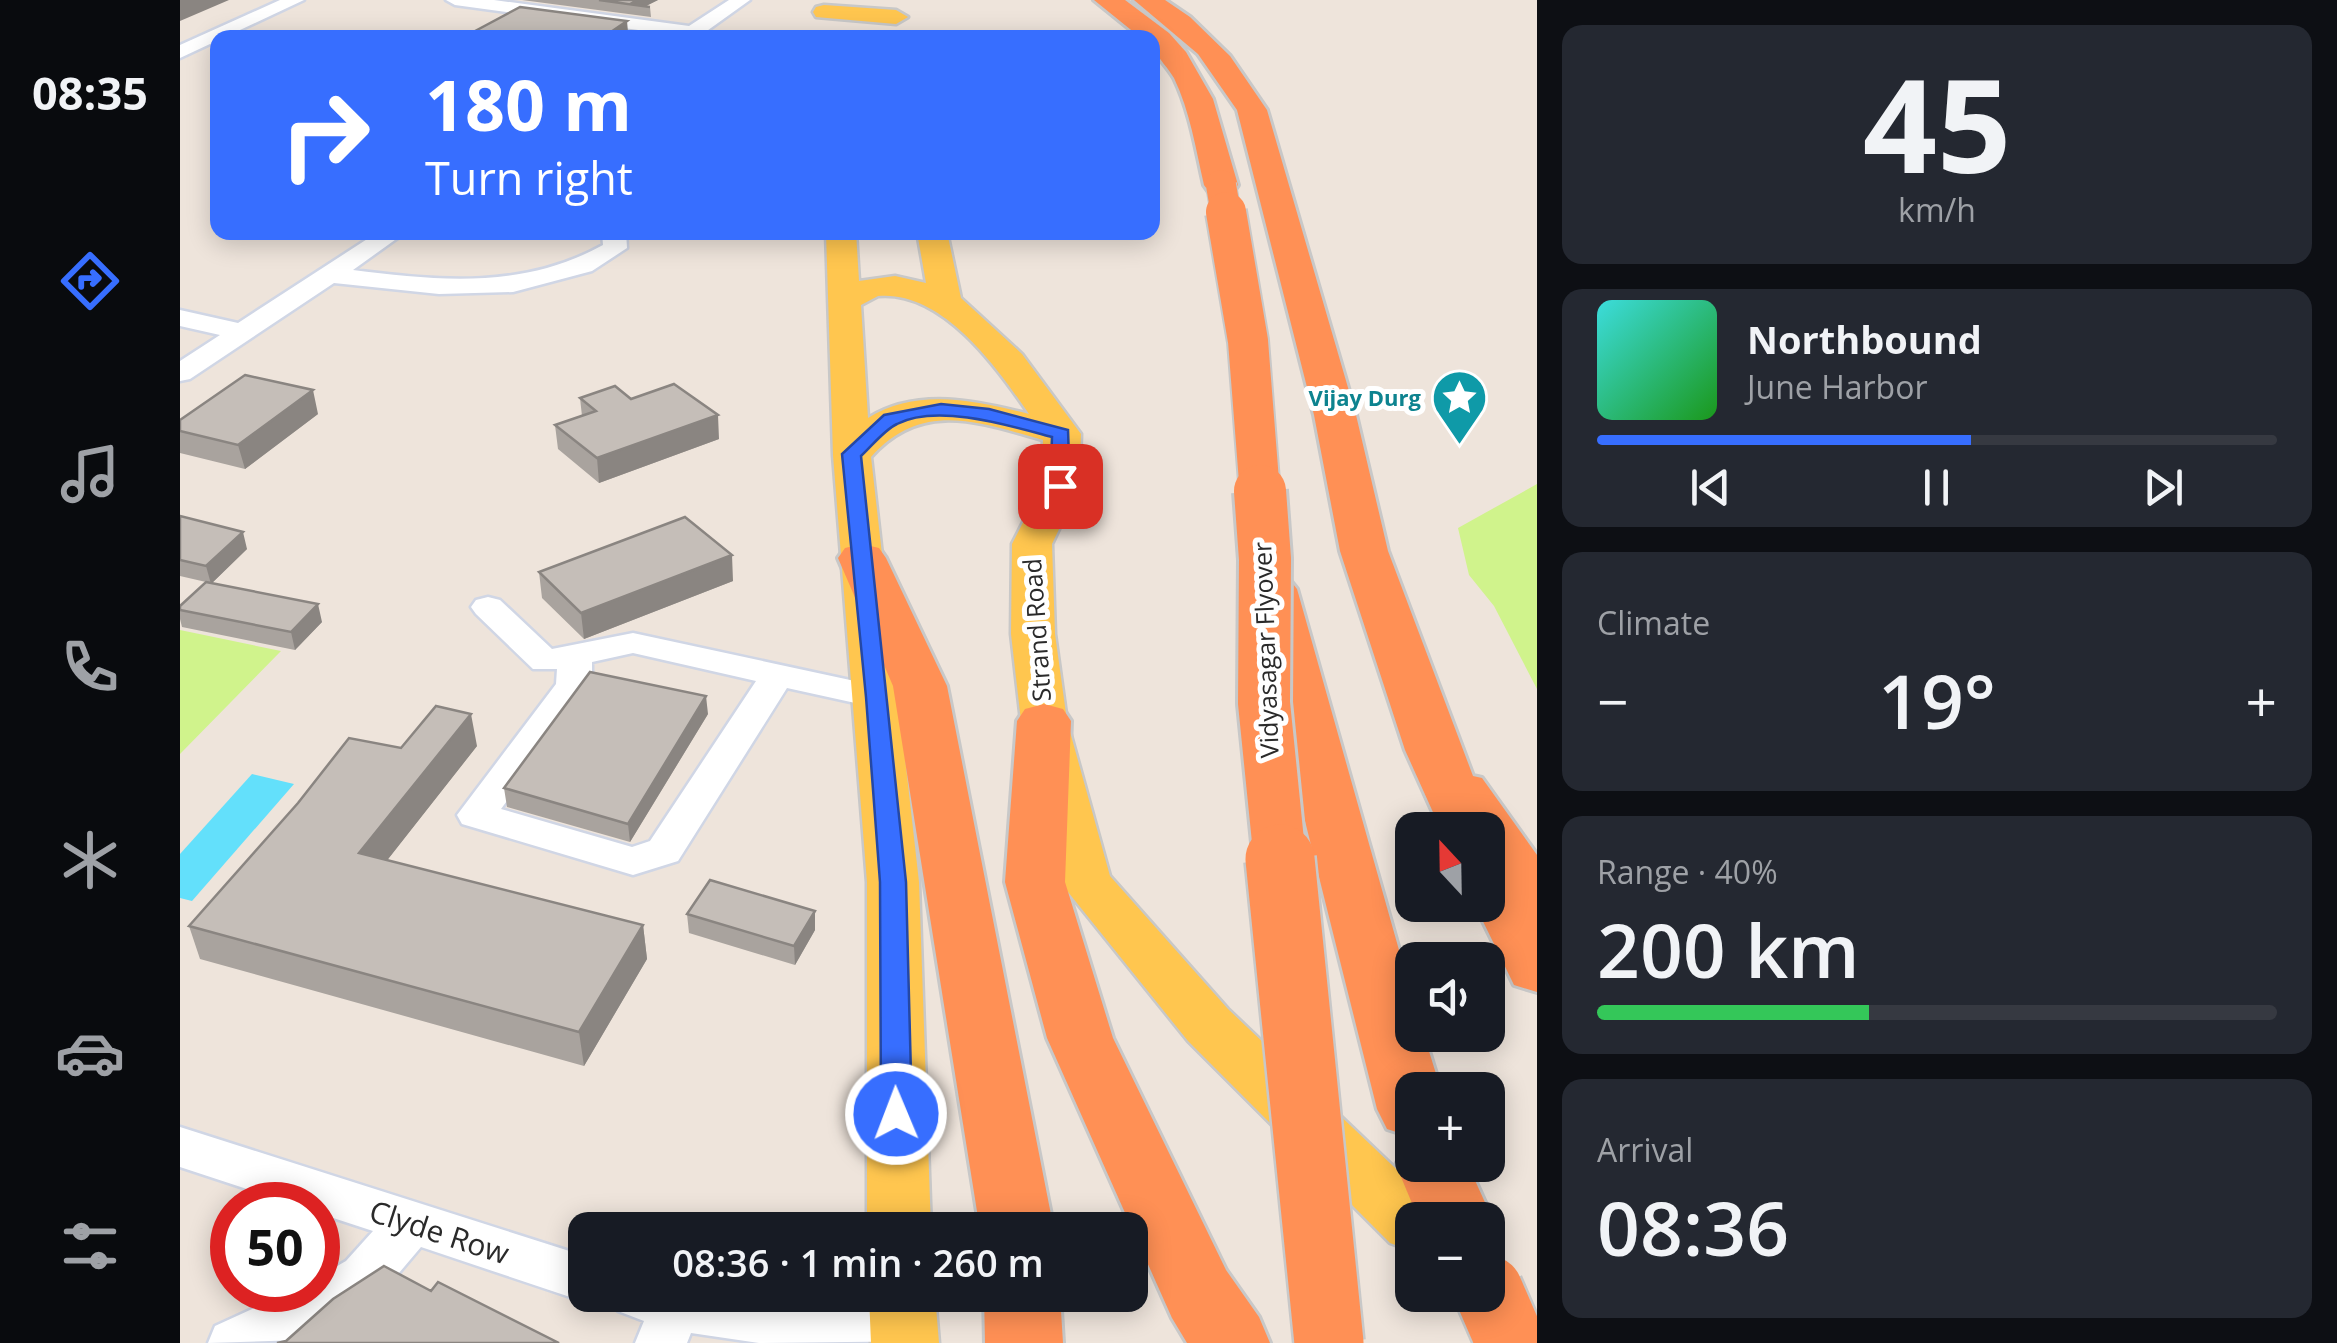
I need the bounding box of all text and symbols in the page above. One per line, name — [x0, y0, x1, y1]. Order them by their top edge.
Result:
text: 45 — [1863, 34, 2011, 211]
text: 180 m — [425, 56, 632, 152]
text: 08:35 — [32, 62, 148, 123]
icon: right — [260, 70, 390, 200]
text: Turn right — [425, 147, 633, 208]
text: km/h — [1898, 188, 1976, 231]
icon: directions — [55, 246, 125, 316]
text: Northbound — [1747, 313, 1982, 365]
text: June Harbor — [1747, 365, 1927, 408]
place icon: Vijay Durg — [1430, 368, 1490, 447]
place label: Vijay Durg — [1309, 382, 1422, 412]
icon: music — [55, 439, 125, 509]
pin — [1018, 444, 1103, 529]
icon: arrive — [1033, 459, 1088, 514]
icon: previous — [1683, 460, 1738, 515]
icon: pause — [1909, 460, 1964, 515]
icon: next — [2136, 460, 2191, 515]
street label: Vidyasagar Flyover — [1244, 541, 1286, 759]
street label: Strand Road — [1014, 557, 1058, 703]
text: Climate — [1597, 601, 1710, 644]
icon: phone — [55, 632, 125, 702]
text: 19° — [1878, 649, 1996, 751]
text: − — [1597, 663, 1628, 738]
text: + — [2246, 663, 2277, 738]
north arrow — [1395, 812, 1505, 922]
map controls — [1395, 812, 1505, 1312]
icon: climate — [55, 825, 125, 895]
text: Range · 40% — [1597, 850, 1778, 893]
text: 200 km — [1597, 898, 1860, 1000]
button: sound — [1395, 942, 1505, 1052]
icon: car — [55, 1018, 125, 1088]
position arrow — [844, 1062, 948, 1166]
button: + — [1395, 1072, 1505, 1182]
text: Arrival — [1597, 1128, 1693, 1171]
text: 08:36 — [1597, 1176, 1789, 1278]
speed limit sign: 50 — [210, 1182, 340, 1312]
street label: Clyde Row — [365, 1190, 514, 1273]
button: − — [1395, 1202, 1505, 1312]
icon: filters — [55, 1211, 125, 1281]
text: 08:36 · 1 min · 260 m — [672, 1236, 1044, 1288]

